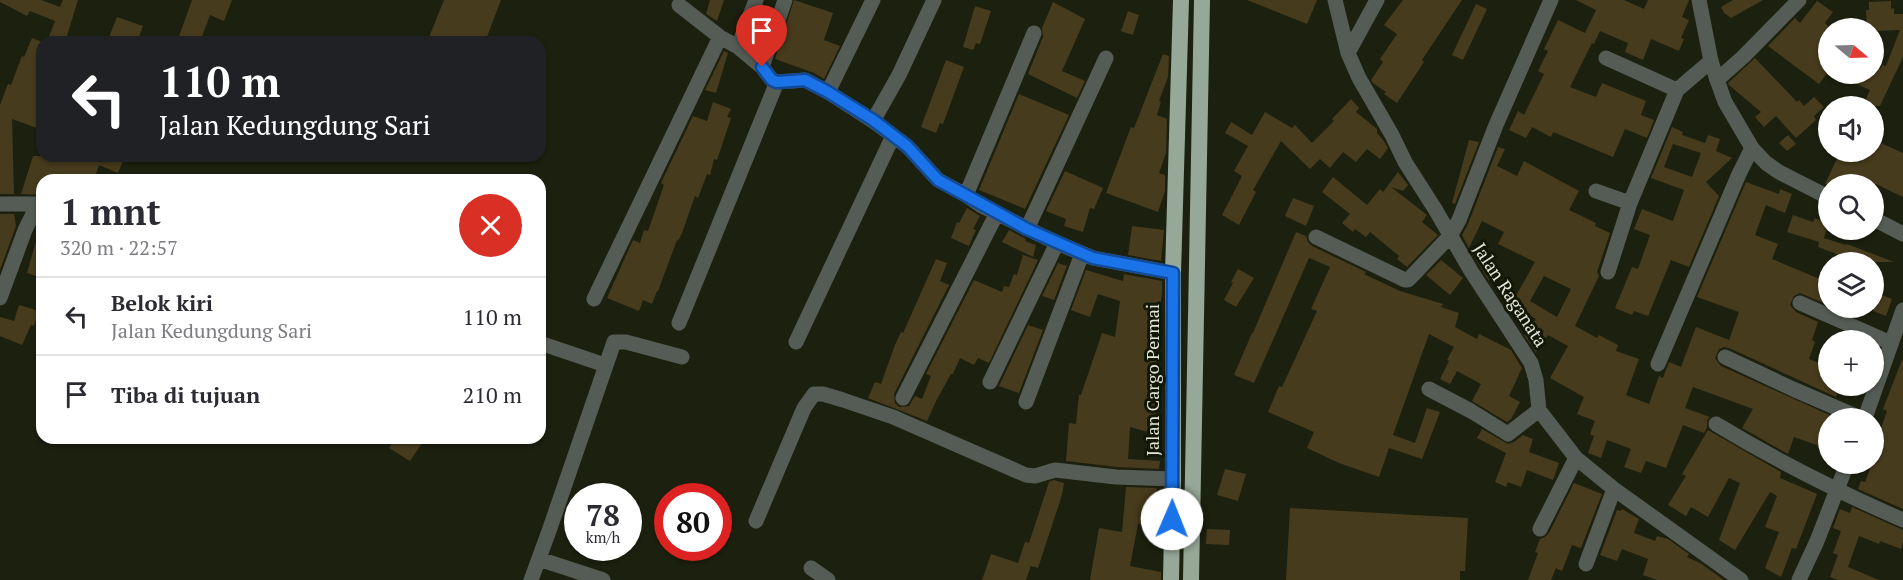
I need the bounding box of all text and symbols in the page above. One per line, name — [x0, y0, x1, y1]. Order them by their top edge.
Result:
pin — [736, 5, 787, 67]
icon: arrive — [745, 14, 778, 47]
north arrow — [1818, 18, 1884, 84]
map controls — [1818, 18, 1884, 474]
text: 110 m — [159, 53, 280, 109]
icon: left — [60, 60, 138, 138]
button: sound — [1818, 96, 1884, 162]
text: Jalan Kedungdung Sari — [159, 107, 431, 143]
button: search — [1818, 174, 1884, 240]
text: 1 mnt — [60, 188, 161, 235]
button: close — [459, 194, 522, 257]
text: 320 m · 22:57 — [60, 234, 178, 261]
street label: Jalan Raganata — [1468, 238, 1553, 351]
button: layers — [1818, 252, 1884, 318]
text: Belok kiri — [111, 288, 213, 317]
icon: left — [60, 300, 93, 333]
text: 110 m — [462, 302, 522, 331]
street label: Jalan Cargo Permai — [1140, 304, 1164, 456]
text: Jalan Kedungdung Sari — [111, 317, 312, 344]
button: + — [1818, 330, 1884, 396]
icon: arrive — [60, 378, 93, 411]
text: Tiba di tujuan — [111, 380, 260, 409]
text: 210 m — [462, 380, 522, 409]
button: − — [1818, 408, 1884, 474]
speed limit sign: 80 — [654, 483, 732, 561]
position arrow — [1140, 487, 1204, 551]
text: 78 — [586, 495, 620, 535]
text: km/h — [586, 527, 620, 547]

